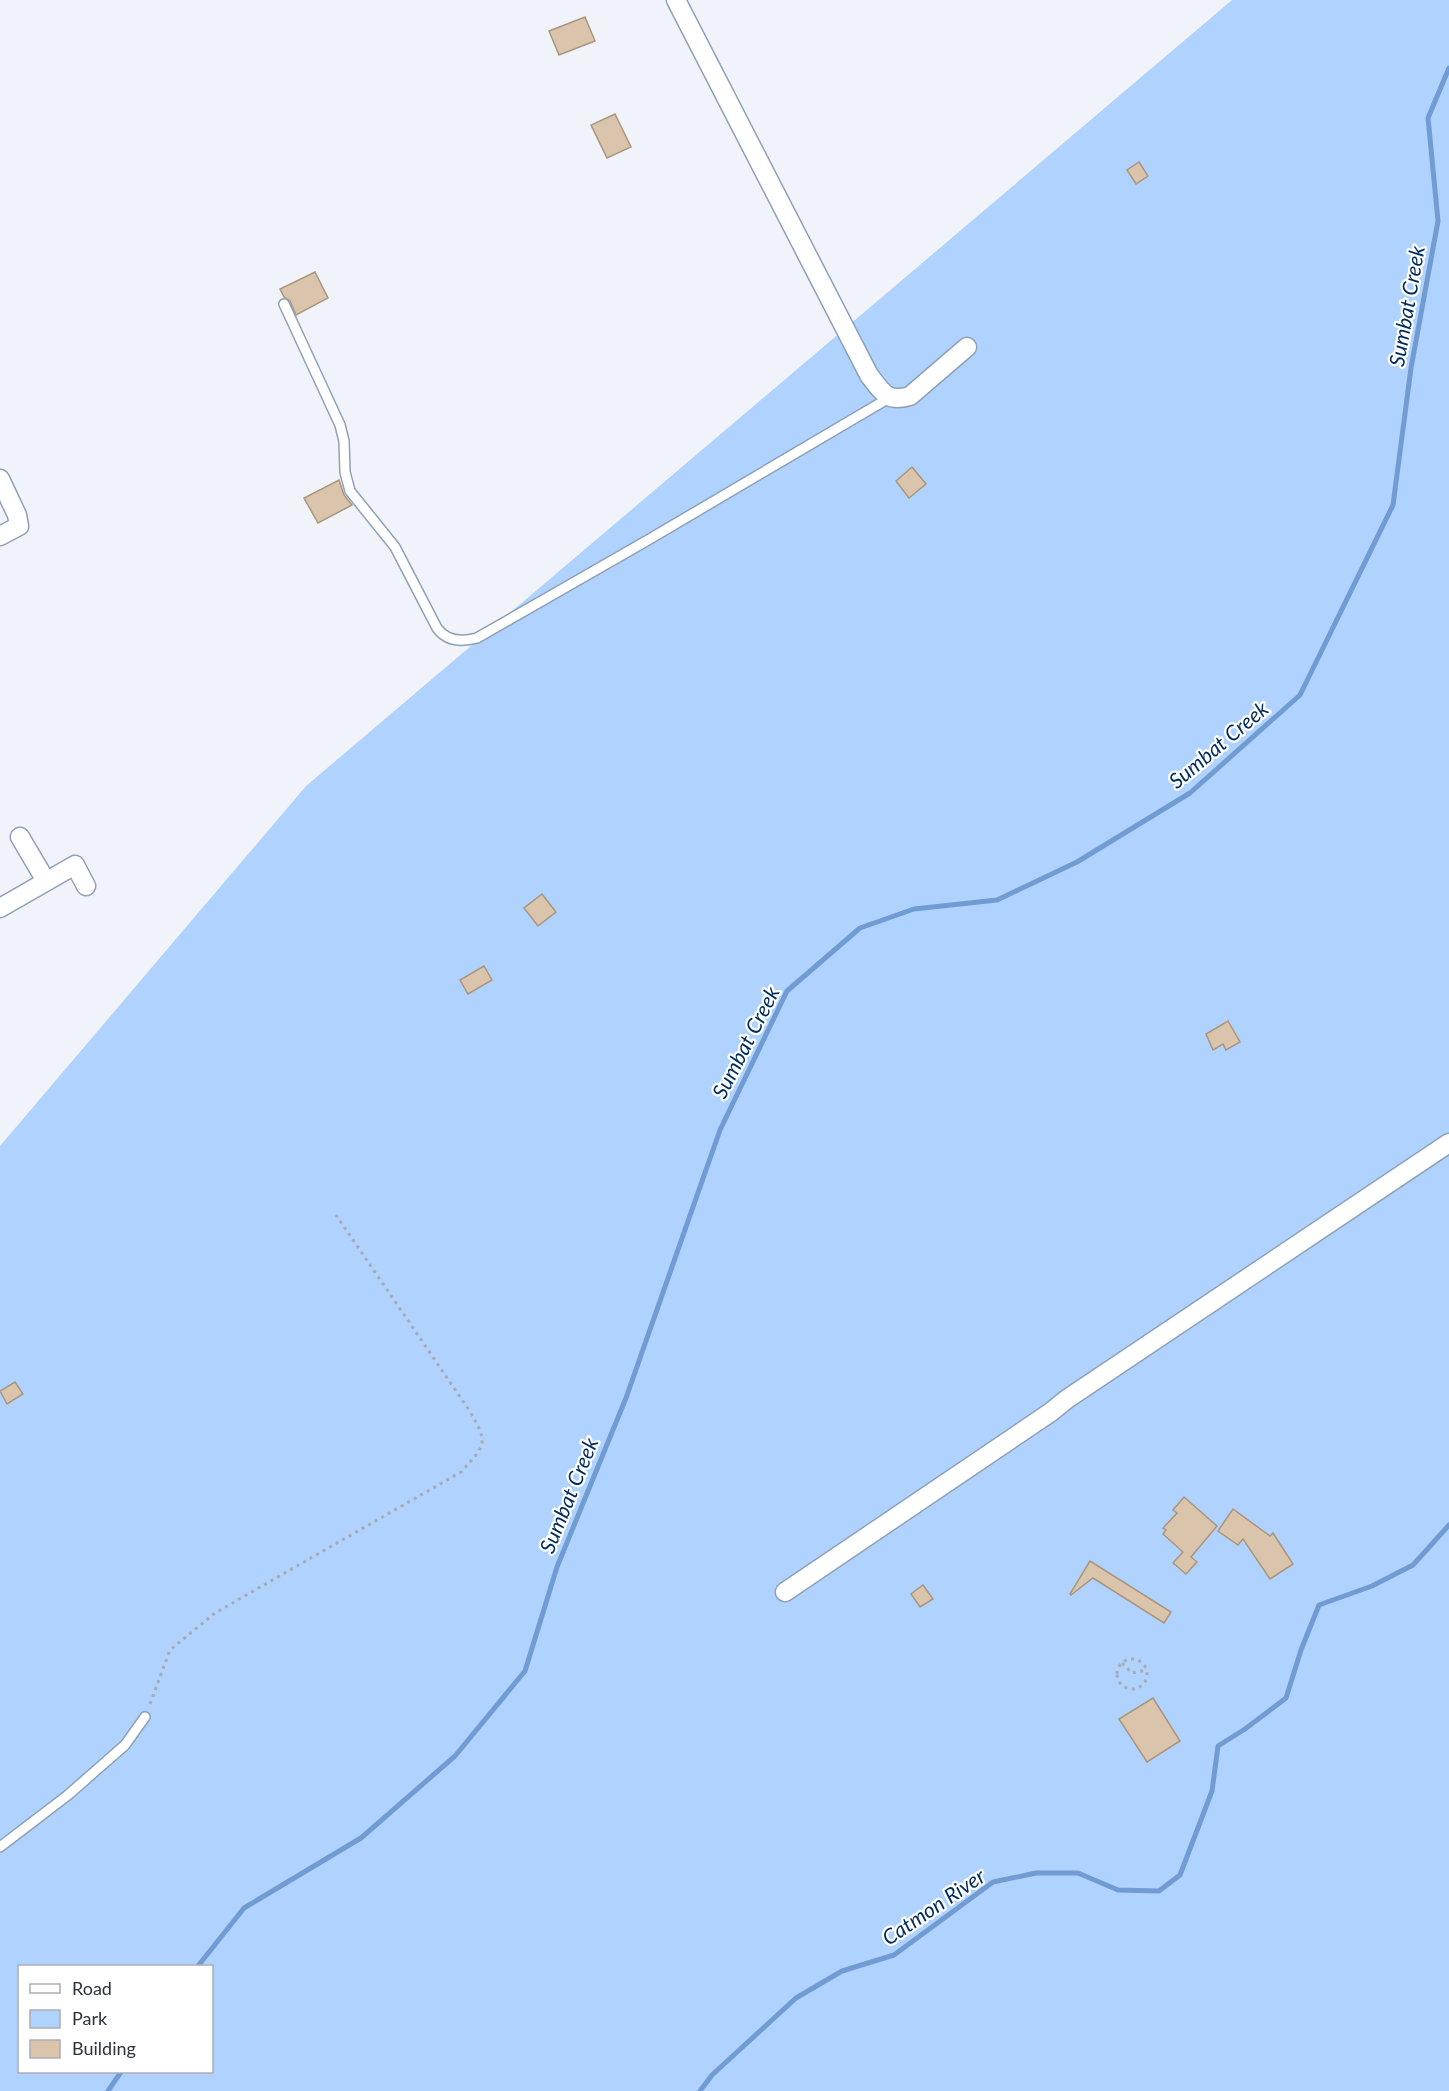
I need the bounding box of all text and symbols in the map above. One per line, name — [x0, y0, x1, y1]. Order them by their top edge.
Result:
water label: Sumbat Creek — [1383, 243, 1429, 368]
water label: Sumbat Creek — [1163, 695, 1274, 793]
water label: Sumbat Creek — [706, 981, 784, 1102]
water label: Sumbat Creek — [534, 1433, 603, 1556]
water label: Catmon River — [877, 1862, 990, 1950]
legend — [18, 1965, 213, 2073]
text: Road — [72, 1977, 112, 1999]
text: Park — [72, 2007, 108, 2029]
text: Building — [72, 2037, 136, 2059]

